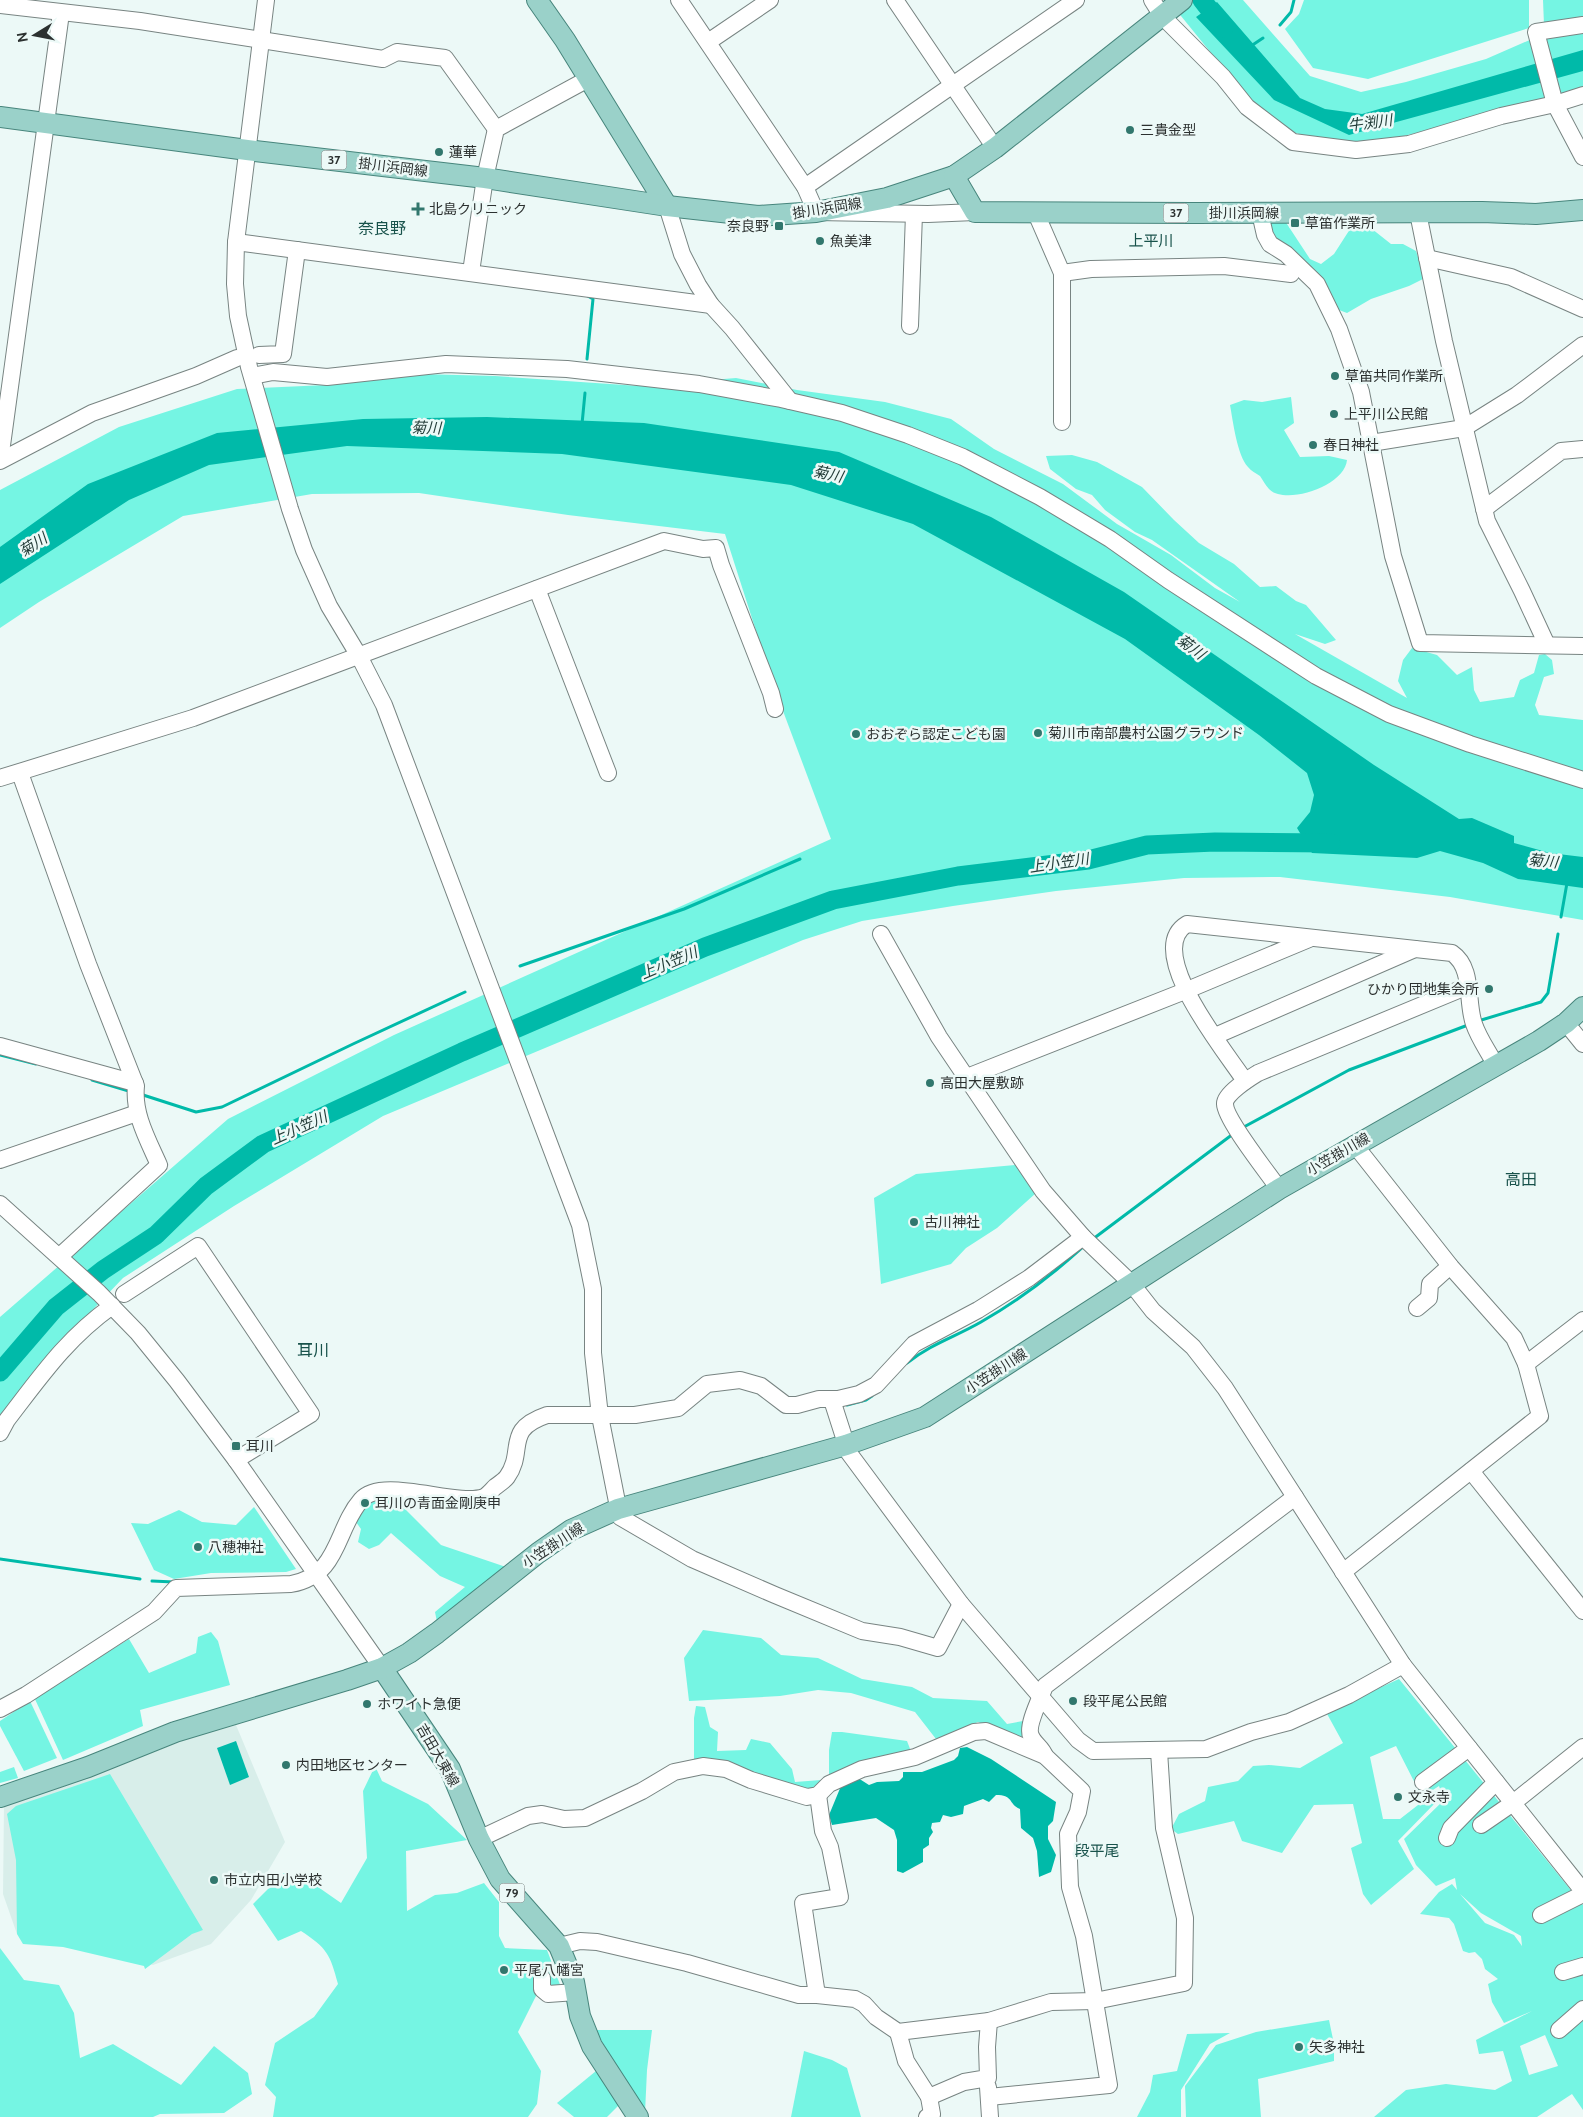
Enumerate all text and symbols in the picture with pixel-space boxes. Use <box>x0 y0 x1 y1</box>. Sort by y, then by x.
north arrow <box>10 10 60 60</box>
text: N <box>12 31 32 44</box>
water label: 牛渕川 <box>1346 111 1396 135</box>
place label: 三貴金型 <box>1140 121 1196 139</box>
marker: 三貴金型 <box>1124 124 1136 136</box>
place label: 蓮華 <box>449 143 477 161</box>
marker: 蓮華 <box>433 146 445 158</box>
road number: 37 <box>322 150 346 170</box>
street label: 掛川浜岡線 <box>357 154 429 180</box>
street label: 掛川浜岡線 <box>791 194 863 222</box>
place label: 北島クリニック <box>429 200 527 218</box>
marker: 北島クリニック <box>411 202 425 216</box>
road number: 37 <box>1164 204 1188 222</box>
street label: 掛川浜岡線 <box>1209 204 1279 222</box>
place label: 草笛作業所 <box>1305 214 1375 232</box>
place label: 奈良野 <box>727 217 769 235</box>
marker: 草笛作業所 <box>1289 217 1301 229</box>
district label: 奈良野 <box>358 219 406 238</box>
marker: 奈良野 <box>773 220 785 232</box>
place label: 魚美津 <box>830 232 872 250</box>
district label: 上平川 <box>1128 232 1174 250</box>
marker: 魚美津 <box>814 235 826 247</box>
place label: 草笛共同作業所 <box>1345 367 1443 385</box>
marker: 草笛共同作業所 <box>1329 370 1341 382</box>
place label: 上平川公民館 <box>1344 405 1428 423</box>
marker: 上平川公民館 <box>1328 408 1340 420</box>
water label: 菊川 <box>411 419 443 437</box>
place label: 春日神社 <box>1323 436 1379 454</box>
marker: 春日神社 <box>1307 439 1319 451</box>
water label: 菊川 <box>811 462 846 486</box>
water label: 菊川 <box>16 528 52 561</box>
water label: 菊川 <box>1174 631 1210 664</box>
place label: 菊川市南部農村公園グラウンド <box>1048 724 1244 742</box>
place label: おおぞら認定こども園 <box>866 725 1006 743</box>
marker: 菊川市南部農村公園グラウンド <box>1032 727 1044 739</box>
marker: おおぞら認定こども園 <box>850 728 862 740</box>
water label: 上小笠川 <box>1028 850 1092 876</box>
water label: 菊川 <box>1527 850 1561 872</box>
water label: 上小笠川 <box>638 942 702 983</box>
place label: ひかり団地集会所 <box>1367 980 1479 998</box>
marker: ひかり団地集会所 <box>1483 983 1495 995</box>
place label: 高田大屋敷跡 <box>940 1074 1024 1092</box>
marker: 高田大屋敷跡 <box>924 1077 936 1089</box>
water label: 上小笠川 <box>268 1107 332 1148</box>
street label: 小笠掛川線 <box>1303 1129 1373 1179</box>
district label: 高田 <box>1505 1170 1537 1189</box>
place label: 古川神社 <box>924 1213 980 1231</box>
marker: 古川神社 <box>908 1216 920 1228</box>
district label: 耳川 <box>297 1341 329 1360</box>
street label: 小笠掛川線 <box>962 1344 1030 1398</box>
place label: 耳川 <box>246 1437 274 1455</box>
marker: 耳川 <box>230 1440 242 1452</box>
place label: 耳川の青面金剛庚申 <box>375 1494 501 1512</box>
marker: 耳川の青面金剛庚申 <box>359 1497 371 1509</box>
street label: 小笠掛川線 <box>519 1518 587 1572</box>
place label: 八穂神社 <box>208 1538 264 1556</box>
marker: 八穂神社 <box>192 1541 204 1553</box>
place label: 段平尾公民館 <box>1083 1692 1167 1710</box>
place label: ホワイト急便 <box>377 1695 461 1713</box>
marker: 段平尾公民館 <box>1067 1695 1079 1707</box>
marker: ホワイト急便 <box>361 1698 373 1710</box>
street label: 吉田大東線 <box>413 1720 463 1790</box>
place label: 内田地区センター <box>296 1756 408 1774</box>
marker: 内田地区センター <box>280 1759 292 1771</box>
place label: 文永寺 <box>1408 1788 1450 1806</box>
marker: 文永寺 <box>1392 1791 1404 1803</box>
district label: 段平尾 <box>1074 1842 1120 1860</box>
place label: 市立内田小学校 <box>224 1871 322 1889</box>
marker: 市立内田小学校 <box>208 1874 220 1886</box>
road number: 79 <box>500 1884 524 1902</box>
place label: 平尾八幡宮 <box>514 1961 584 1979</box>
marker: 平尾八幡宮 <box>498 1964 510 1976</box>
place label: 矢多神社 <box>1309 2038 1365 2056</box>
marker: 矢多神社 <box>1293 2041 1305 2053</box>

